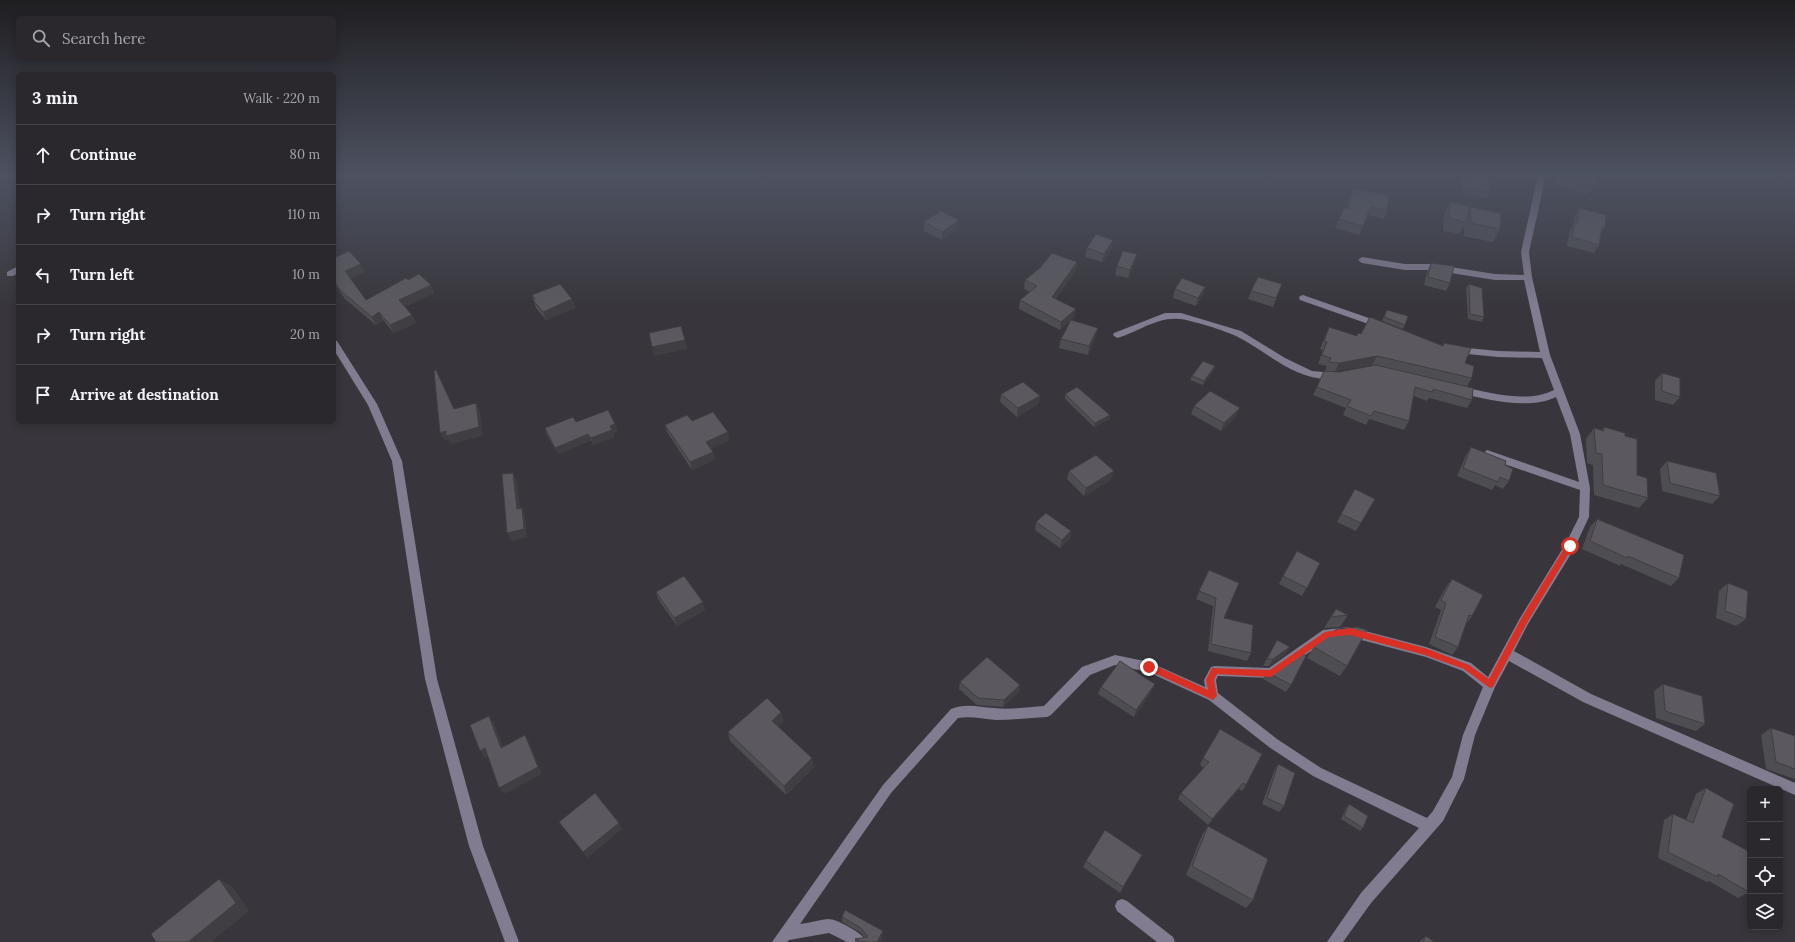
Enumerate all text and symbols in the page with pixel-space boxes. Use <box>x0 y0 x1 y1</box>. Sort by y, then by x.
search box <box>16 16 336 60</box>
icon: search <box>30 27 52 49</box>
text: Search here <box>62 29 145 48</box>
text: 3 min <box>32 87 78 109</box>
text: Walk · 220 m <box>243 90 320 107</box>
icon: ahead <box>32 144 54 166</box>
text: Continue <box>70 145 136 164</box>
text: 80 m <box>290 146 320 163</box>
icon: right <box>32 204 54 226</box>
text: Turn right <box>70 205 146 224</box>
text: 110 m <box>287 206 320 223</box>
icon: left <box>32 264 54 286</box>
text: Turn left <box>70 265 134 284</box>
text: 10 m <box>292 266 320 283</box>
icon: right <box>32 324 54 346</box>
text: Turn right <box>70 325 146 344</box>
text: 20 m <box>290 326 320 343</box>
icon: arrive <box>32 384 54 406</box>
text: Arrive at destination <box>70 385 219 404</box>
route start <box>1561 537 1579 555</box>
route end <box>1140 658 1158 676</box>
map controls <box>1747 786 1783 930</box>
button: + <box>1747 786 1783 822</box>
button: − <box>1747 822 1783 858</box>
button: locate <box>1747 858 1783 894</box>
button: layers <box>1747 894 1783 930</box>

